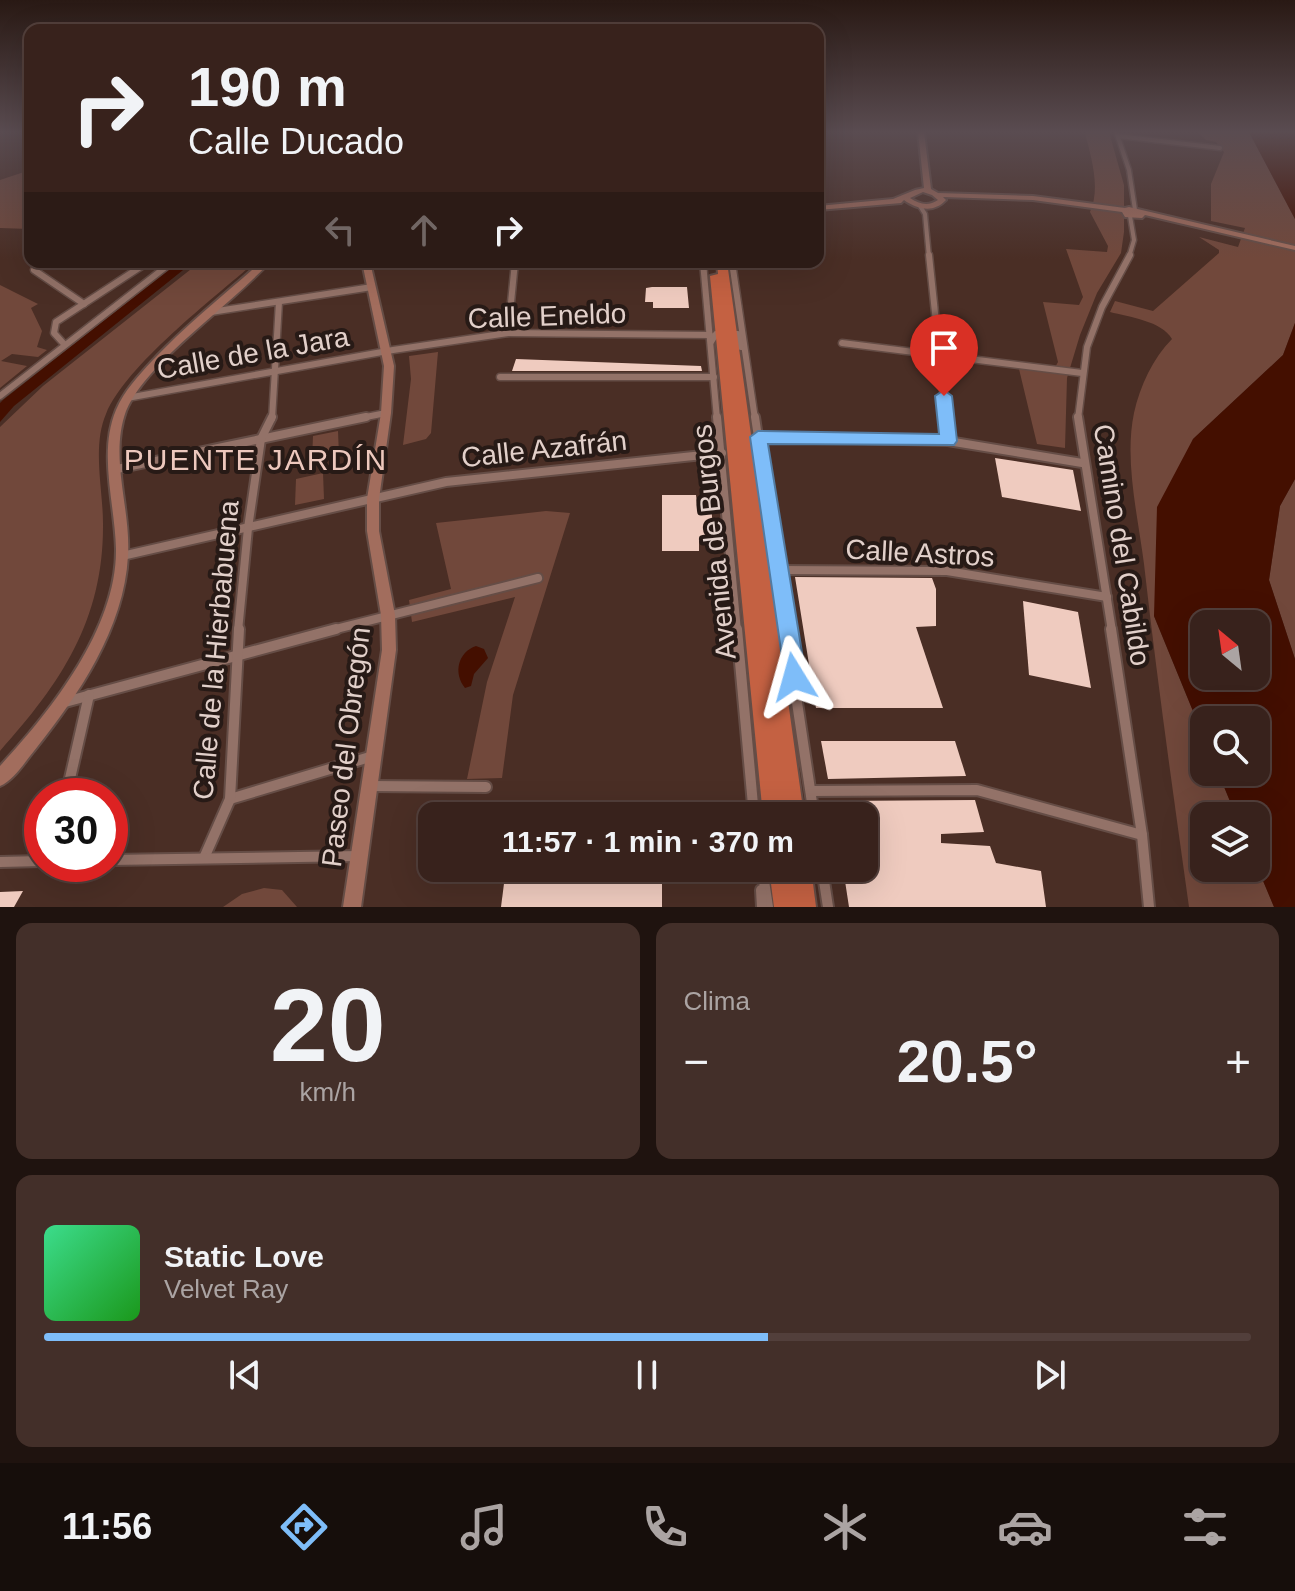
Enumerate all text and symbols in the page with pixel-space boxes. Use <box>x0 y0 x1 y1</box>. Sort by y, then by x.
text: 190 m <box>188 55 347 118</box>
icon: right <box>56 56 160 160</box>
text: Calle Ducado <box>188 121 404 162</box>
icon: left <box>318 208 362 252</box>
icon: ahead <box>402 208 446 252</box>
icon: right <box>486 208 530 252</box>
street label: Calle Eneldo <box>467 298 627 334</box>
pin <box>910 314 978 396</box>
street label: Calle de la Jara <box>155 321 352 385</box>
icon: arrive <box>922 326 966 370</box>
street label: Camino del Cabildo <box>1088 422 1156 668</box>
street label: Avenida de Burgos <box>686 423 742 661</box>
street label: Calle Azafrán <box>460 425 628 473</box>
district label: PUENTE JARDÍN <box>124 443 388 476</box>
street label: Calle de la Hierbabuena <box>187 499 245 801</box>
street label: Calle Astros <box>845 534 995 572</box>
north arrow <box>1190 610 1270 690</box>
map controls <box>1190 610 1270 882</box>
street label: Paseo del Obregón <box>316 625 376 869</box>
position arrow <box>752 635 836 719</box>
button: search <box>1190 706 1270 786</box>
speed limit sign: 30 <box>24 778 128 882</box>
button: layers <box>1190 802 1270 882</box>
text: 11:57 · 1 min · 370 m <box>502 825 794 858</box>
text: 20 <box>270 967 386 1083</box>
text: Clima <box>684 986 750 1016</box>
text: 20.5° <box>897 1028 1038 1095</box>
text: − <box>684 1037 709 1086</box>
text: + <box>1225 1037 1251 1086</box>
text: km/h <box>300 1077 356 1107</box>
text: Static Love <box>164 1240 324 1273</box>
text: Velvet Ray <box>164 1274 288 1304</box>
icon: previous <box>223 1353 267 1397</box>
icon: pause <box>625 1353 669 1397</box>
icon: next <box>1028 1353 1072 1397</box>
icon: directions <box>276 1499 332 1555</box>
icon: music <box>456 1499 512 1555</box>
icon: phone <box>637 1499 693 1555</box>
icon: climate <box>817 1499 873 1555</box>
icon: car <box>997 1499 1053 1555</box>
icon: filters <box>1177 1499 1233 1555</box>
text: 11:56 <box>62 1506 152 1547</box>

